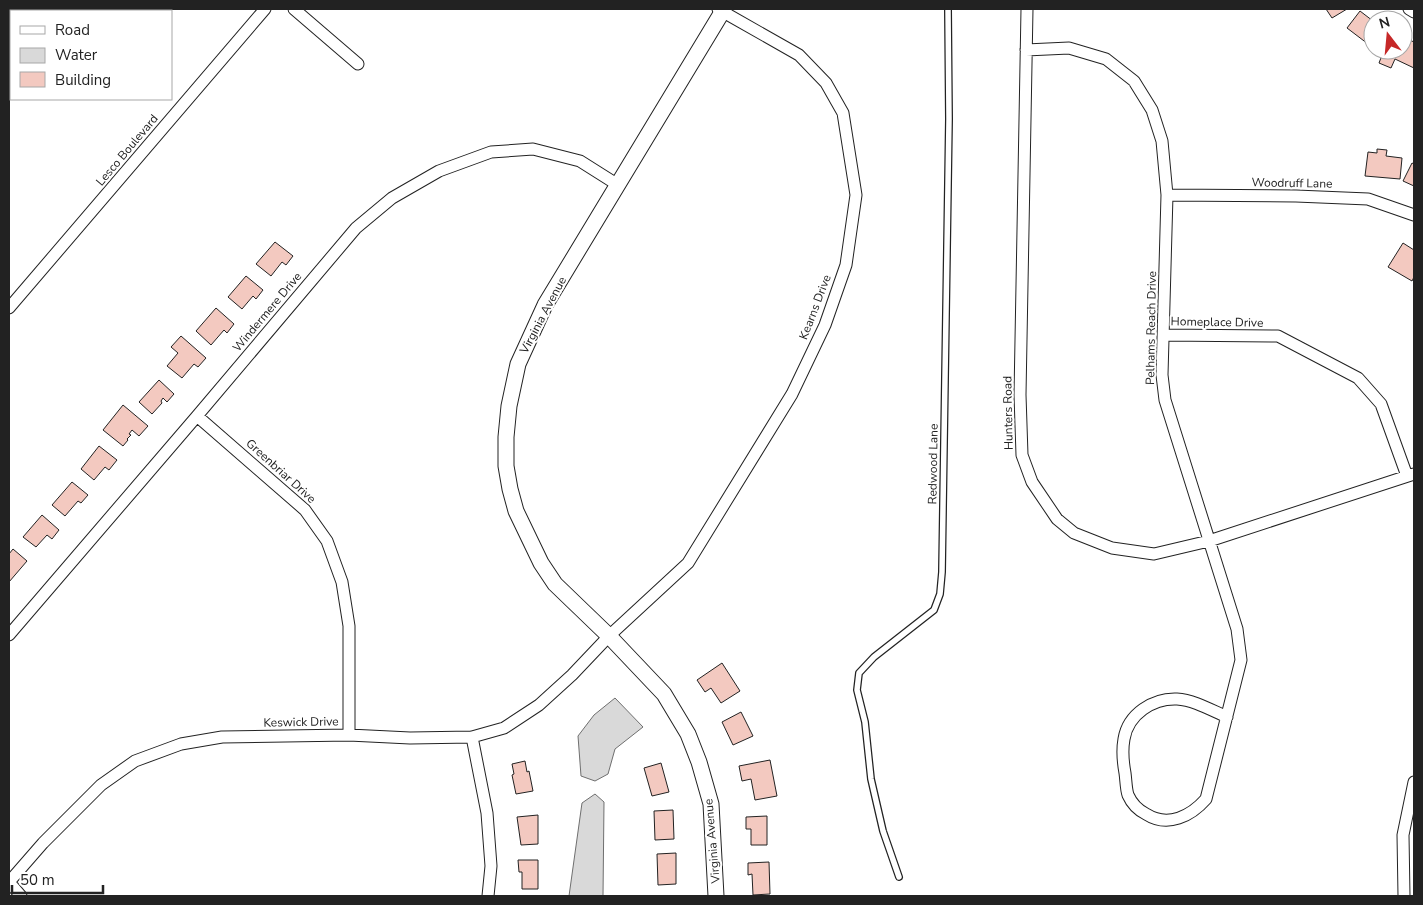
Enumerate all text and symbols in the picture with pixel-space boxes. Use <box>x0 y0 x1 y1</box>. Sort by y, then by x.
legend <box>10 10 172 100</box>
north arrow <box>1363 10 1413 60</box>
text: N <box>1377 12 1392 34</box>
text: Road <box>55 20 90 40</box>
text: Water <box>55 45 98 65</box>
text: Building <box>55 70 111 90</box>
street label: Lesco Boulevard <box>92 111 162 189</box>
street label: Woodruff Lane <box>1251 174 1333 192</box>
street label: Windermere Drive <box>229 269 305 355</box>
street label: Pelhams Reach Drive <box>1142 271 1160 385</box>
street label: Kearns Drive <box>795 272 835 342</box>
street label: Virginia Avenue <box>516 274 570 357</box>
street label: Homeplace Drive <box>1171 313 1263 331</box>
street label: Hunters Road <box>999 376 1017 450</box>
street label: Redwood Lane <box>924 423 942 505</box>
street label: Greenbriar Drive <box>243 435 319 507</box>
street label: Keswick Drive <box>263 713 339 731</box>
street label: Virginia Avenue <box>700 798 724 885</box>
scale bar <box>12 862 104 894</box>
text: 50 m <box>20 870 55 890</box>

